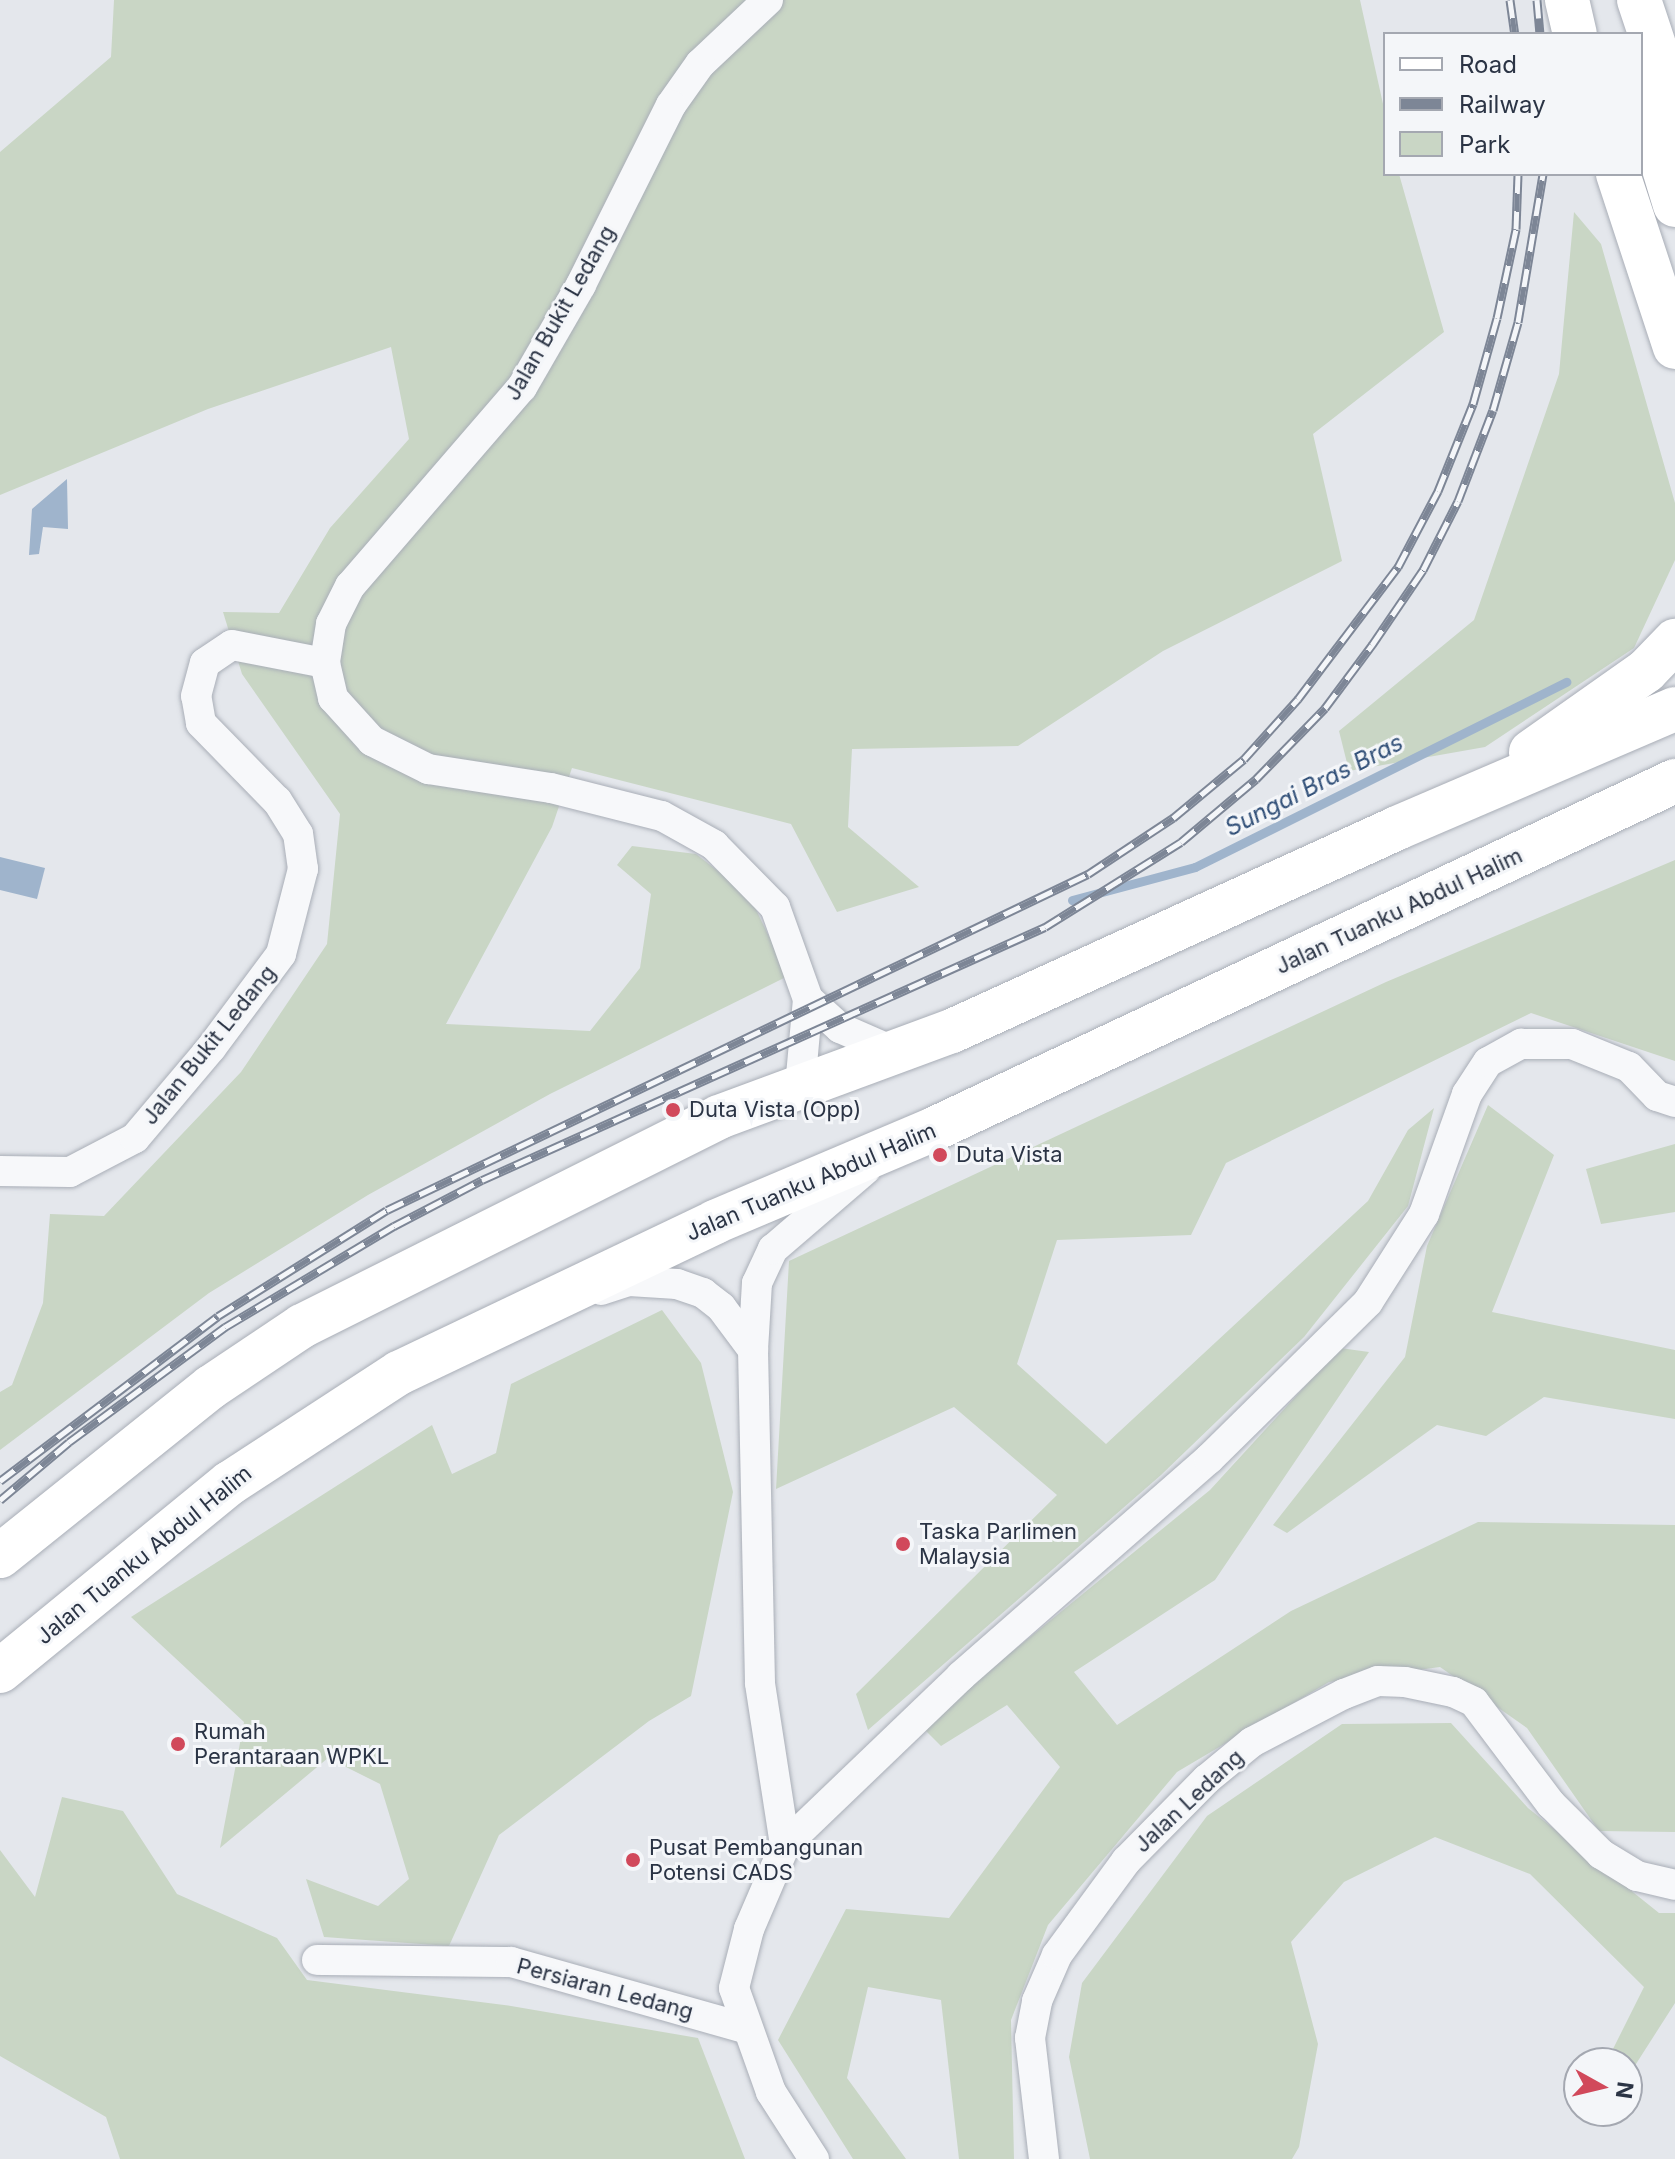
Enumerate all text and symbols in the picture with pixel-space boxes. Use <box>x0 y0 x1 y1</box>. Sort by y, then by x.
legend <box>1383 32 1643 176</box>
text: Road <box>1459 50 1517 79</box>
text: Railway <box>1459 90 1546 119</box>
text: Park <box>1459 130 1510 159</box>
street label: Jalan Bukit Ledang <box>499 221 621 405</box>
water label: Sungai Bras Bras <box>1220 728 1408 842</box>
street label: Jalan Tuanku Abdul Halim <box>1271 842 1527 980</box>
street label: Jalan Bukit Ledang <box>137 960 281 1130</box>
place label: Duta Vista (Opp) <box>689 1097 861 1123</box>
marker: Duta Vista (Opp) <box>664 1101 682 1119</box>
street label: Jalan Tuanku Abdul Halim <box>682 1117 940 1247</box>
place label: Duta Vista <box>956 1142 1063 1168</box>
marker: Duta Vista <box>931 1146 949 1164</box>
street label: Jalan Tuanku Abdul Halim <box>31 1460 257 1650</box>
place label: Taska Parlimen Malaysia <box>919 1518 1077 1570</box>
marker: Taska Parlimen Malaysia <box>894 1535 912 1553</box>
place label: Rumah Perantaraan WPKL <box>194 1718 389 1770</box>
marker: Rumah Perantaraan WPKL <box>169 1735 187 1753</box>
street label: Jalan Ledang <box>1129 1744 1249 1858</box>
place label: Pusat Pembangunan Potensi CADS <box>649 1834 863 1886</box>
marker: Pusat Pembangunan Potensi CADS <box>624 1851 642 1869</box>
street label: Persiaran Ledang <box>514 1953 696 2025</box>
north arrow <box>1563 2047 1643 2127</box>
text: N <box>1611 2080 1639 2100</box>

